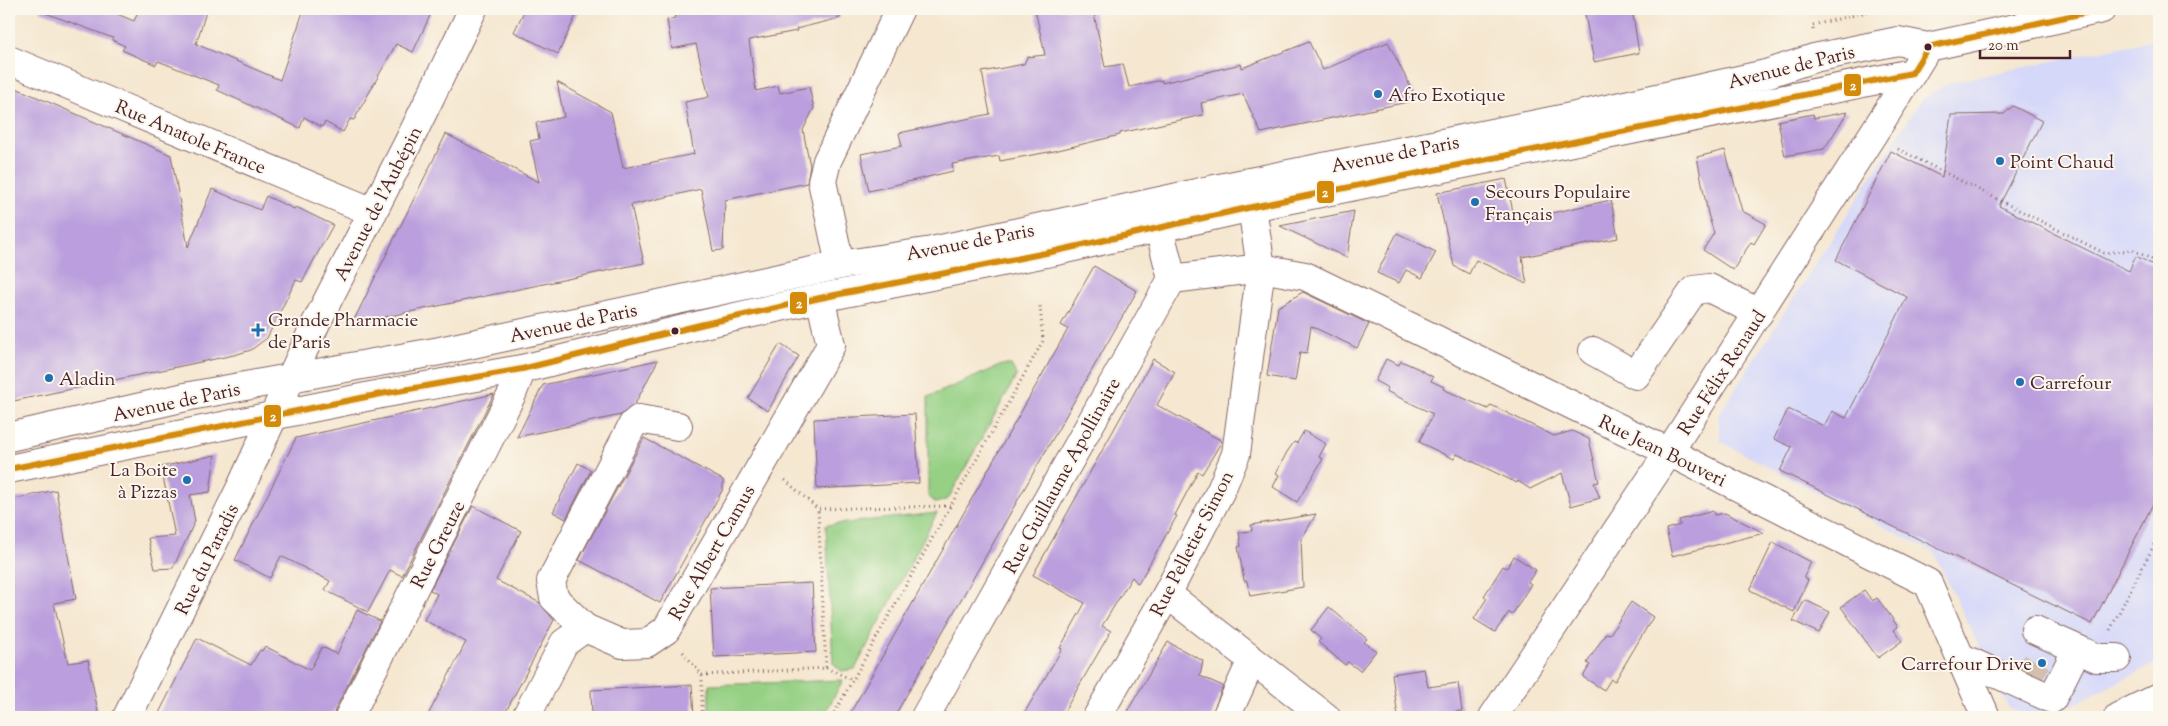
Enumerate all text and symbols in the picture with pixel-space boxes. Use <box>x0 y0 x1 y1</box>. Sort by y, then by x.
scale bar <box>1980 28 2070 60</box>
text: 20 m <box>1988 36 2019 57</box>
street label: Avenue de Paris <box>1725 40 1858 97</box>
unlabelled marker <box>1923 42 1933 52</box>
line badge: 2 <box>1843 73 1862 97</box>
text: 2 <box>1850 77 1857 97</box>
place label: Afro Exotique <box>1388 83 1506 110</box>
marker: Afro Exotique <box>1372 88 1384 100</box>
street label: Rue Anatole France <box>110 94 270 182</box>
street label: Avenue de l'Aubépin <box>328 122 430 286</box>
street label: Avenue de Paris <box>1329 130 1462 181</box>
place label: Point Chaud <box>2010 150 2114 177</box>
marker: Point Chaud <box>1994 155 2006 167</box>
line badge: 2 <box>1316 180 1335 204</box>
place label: Secours Populaire Français <box>1485 180 1631 229</box>
text: 2 <box>1322 184 1329 204</box>
marker: Secours Populaire Français <box>1469 196 1481 208</box>
street label: Avenue de Paris <box>904 218 1037 269</box>
line badge: 2 <box>789 291 808 315</box>
text: 2 <box>796 295 803 315</box>
street label: Avenue de Paris <box>507 298 640 351</box>
street label: Rue Félix Renaud <box>1672 305 1774 441</box>
place label: Grande Pharmacie de Paris <box>268 308 418 357</box>
marker: Grande Pharmacie de Paris <box>252 324 264 336</box>
unlabelled marker <box>670 326 680 336</box>
place label: Aladin <box>59 367 116 394</box>
place label: Carrefour <box>2030 371 2111 398</box>
marker: Aladin <box>43 372 55 384</box>
street label: Rue Guillaume Apollinaire <box>998 373 1129 579</box>
marker: Carrefour <box>2014 376 2026 388</box>
street label: Avenue de Paris <box>110 377 243 430</box>
line badge: 2 <box>263 404 282 428</box>
text: 2 <box>270 408 277 428</box>
street label: Rue Jean Bouveri <box>1593 410 1730 495</box>
place label: La Boite à Pizzas <box>110 458 177 507</box>
street label: Rue Pelletier Simon <box>1145 467 1242 622</box>
marker: La Boite à Pizzas <box>181 474 193 486</box>
street label: Rue Albert Camus <box>663 480 763 626</box>
street label: Rue Greuze <box>406 496 473 594</box>
street label: Rue du Paradis <box>170 500 247 620</box>
place label: Carrefour Drive <box>1901 652 2032 679</box>
marker: Carrefour Drive <box>2036 657 2048 669</box>

